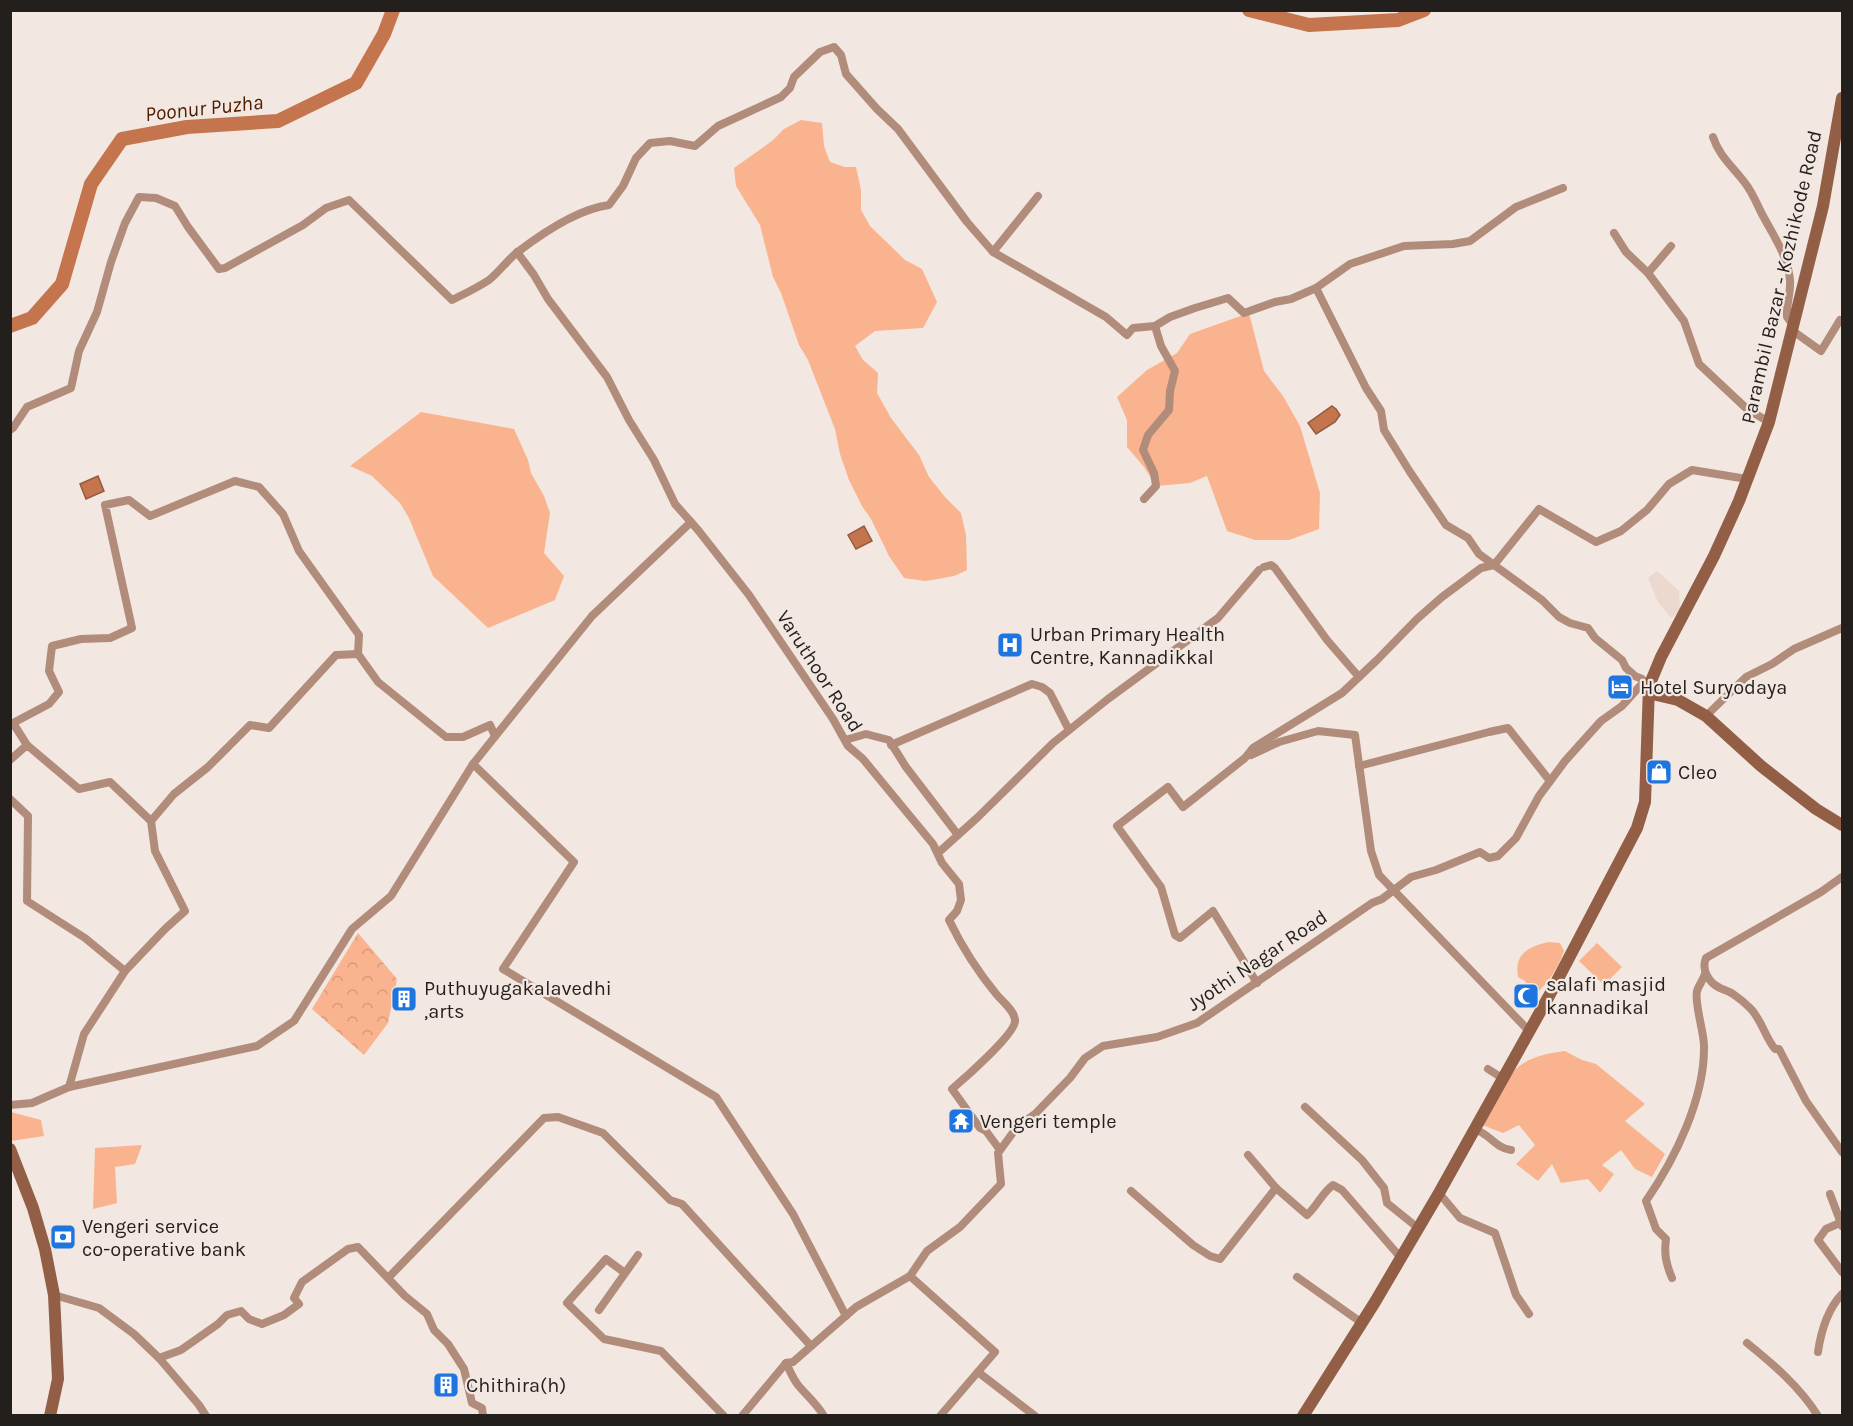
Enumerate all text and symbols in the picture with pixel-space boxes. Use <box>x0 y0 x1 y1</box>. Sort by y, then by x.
water label: Poonur Puzha <box>144 90 264 126</box>
street label: Parambil Bazar - Kozhikode Road <box>1736 128 1826 426</box>
street label: Varuthoor Road <box>772 606 867 736</box>
place label: Urban Primary Health Centre, Kannadikkal <box>1030 623 1225 669</box>
hospital icon: Urban Primary Health Centre, Kannadikkal <box>995 630 1025 660</box>
hotel icon: Hotel Suryodaya <box>1605 672 1635 702</box>
place label: Hotel Suryodaya <box>1640 676 1787 699</box>
shop icon: Cleo <box>1644 757 1674 787</box>
place label: Cleo <box>1678 761 1717 784</box>
street label: Jyothi Nagar Road <box>1183 905 1332 1016</box>
place label: salafi masjid kannadikal <box>1546 973 1666 1019</box>
place label: Puthuyugakalavedhi ,arts <box>424 977 612 1023</box>
mosque icon: salafi masjid kannadikal <box>1511 981 1541 1011</box>
building icon: Puthuyugakalavedhi ,arts <box>389 984 419 1014</box>
temple icon: Vengeri temple <box>946 1106 976 1136</box>
place label: Vengeri temple <box>980 1110 1117 1133</box>
place label: Vengeri service co-operative bank <box>82 1215 246 1261</box>
bank icon: Vengeri service co-operative bank <box>48 1222 78 1252</box>
building icon: Chithira(h) <box>431 1370 461 1400</box>
place label: Chithira(h) <box>466 1374 566 1397</box>

